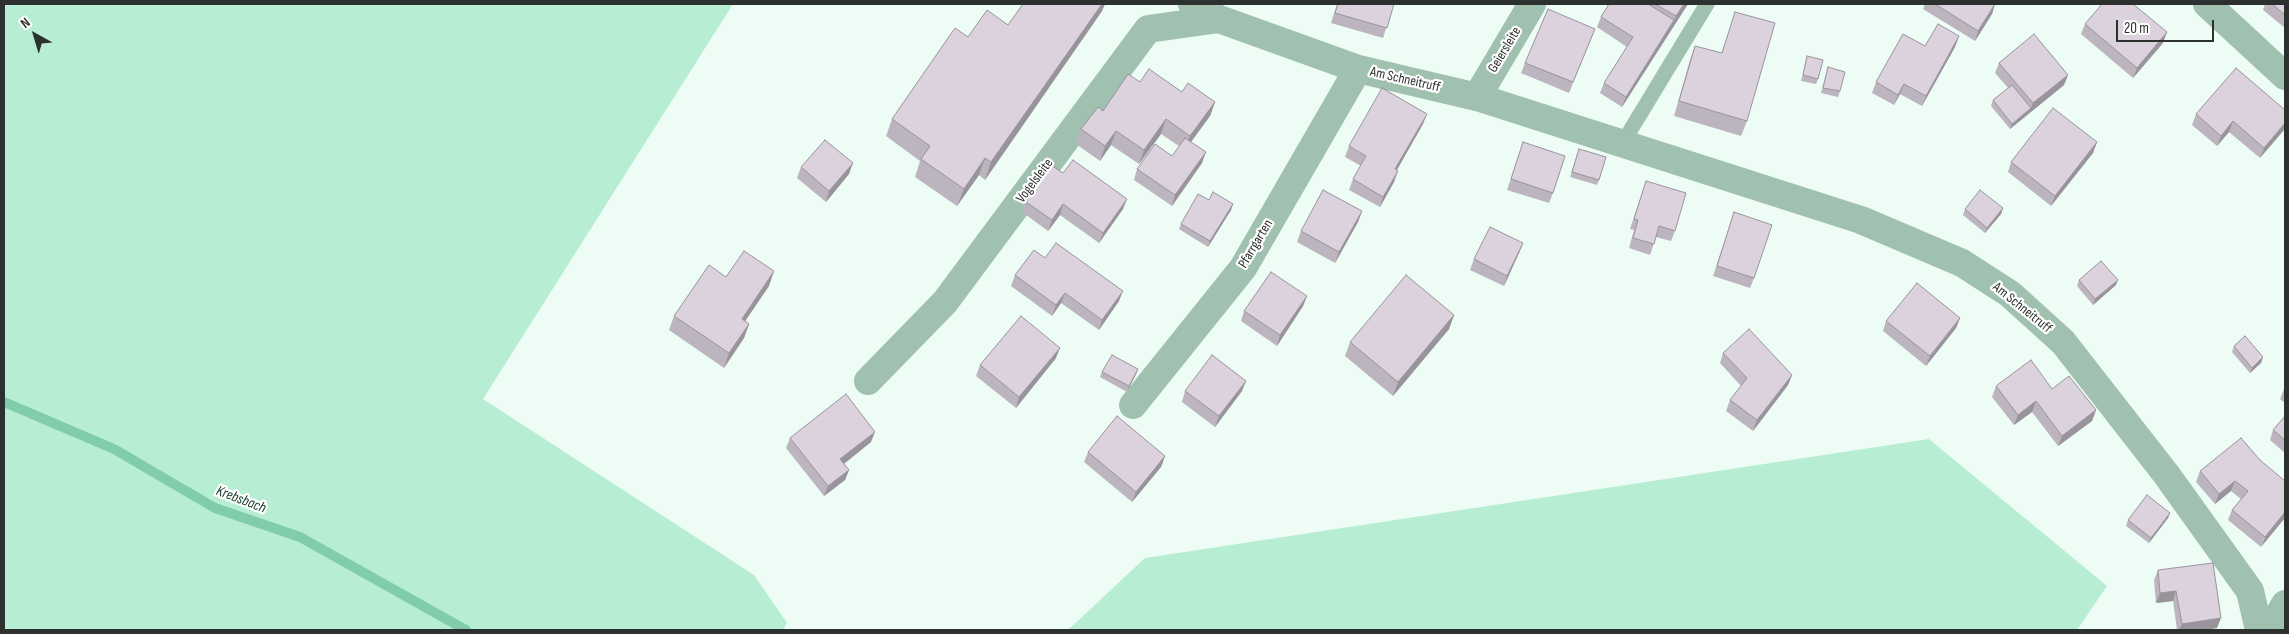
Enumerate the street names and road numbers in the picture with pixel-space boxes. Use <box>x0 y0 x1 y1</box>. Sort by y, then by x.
street label: Geiersleite <box>1485 24 1525 76</box>
street label: Am Schneitruff <box>1368 64 1442 96</box>
street label: Vogelsleite <box>1013 156 1057 206</box>
street label: Pfarrgarten <box>1235 217 1277 271</box>
street label: Am Schneitruff <box>1989 279 2055 337</box>

